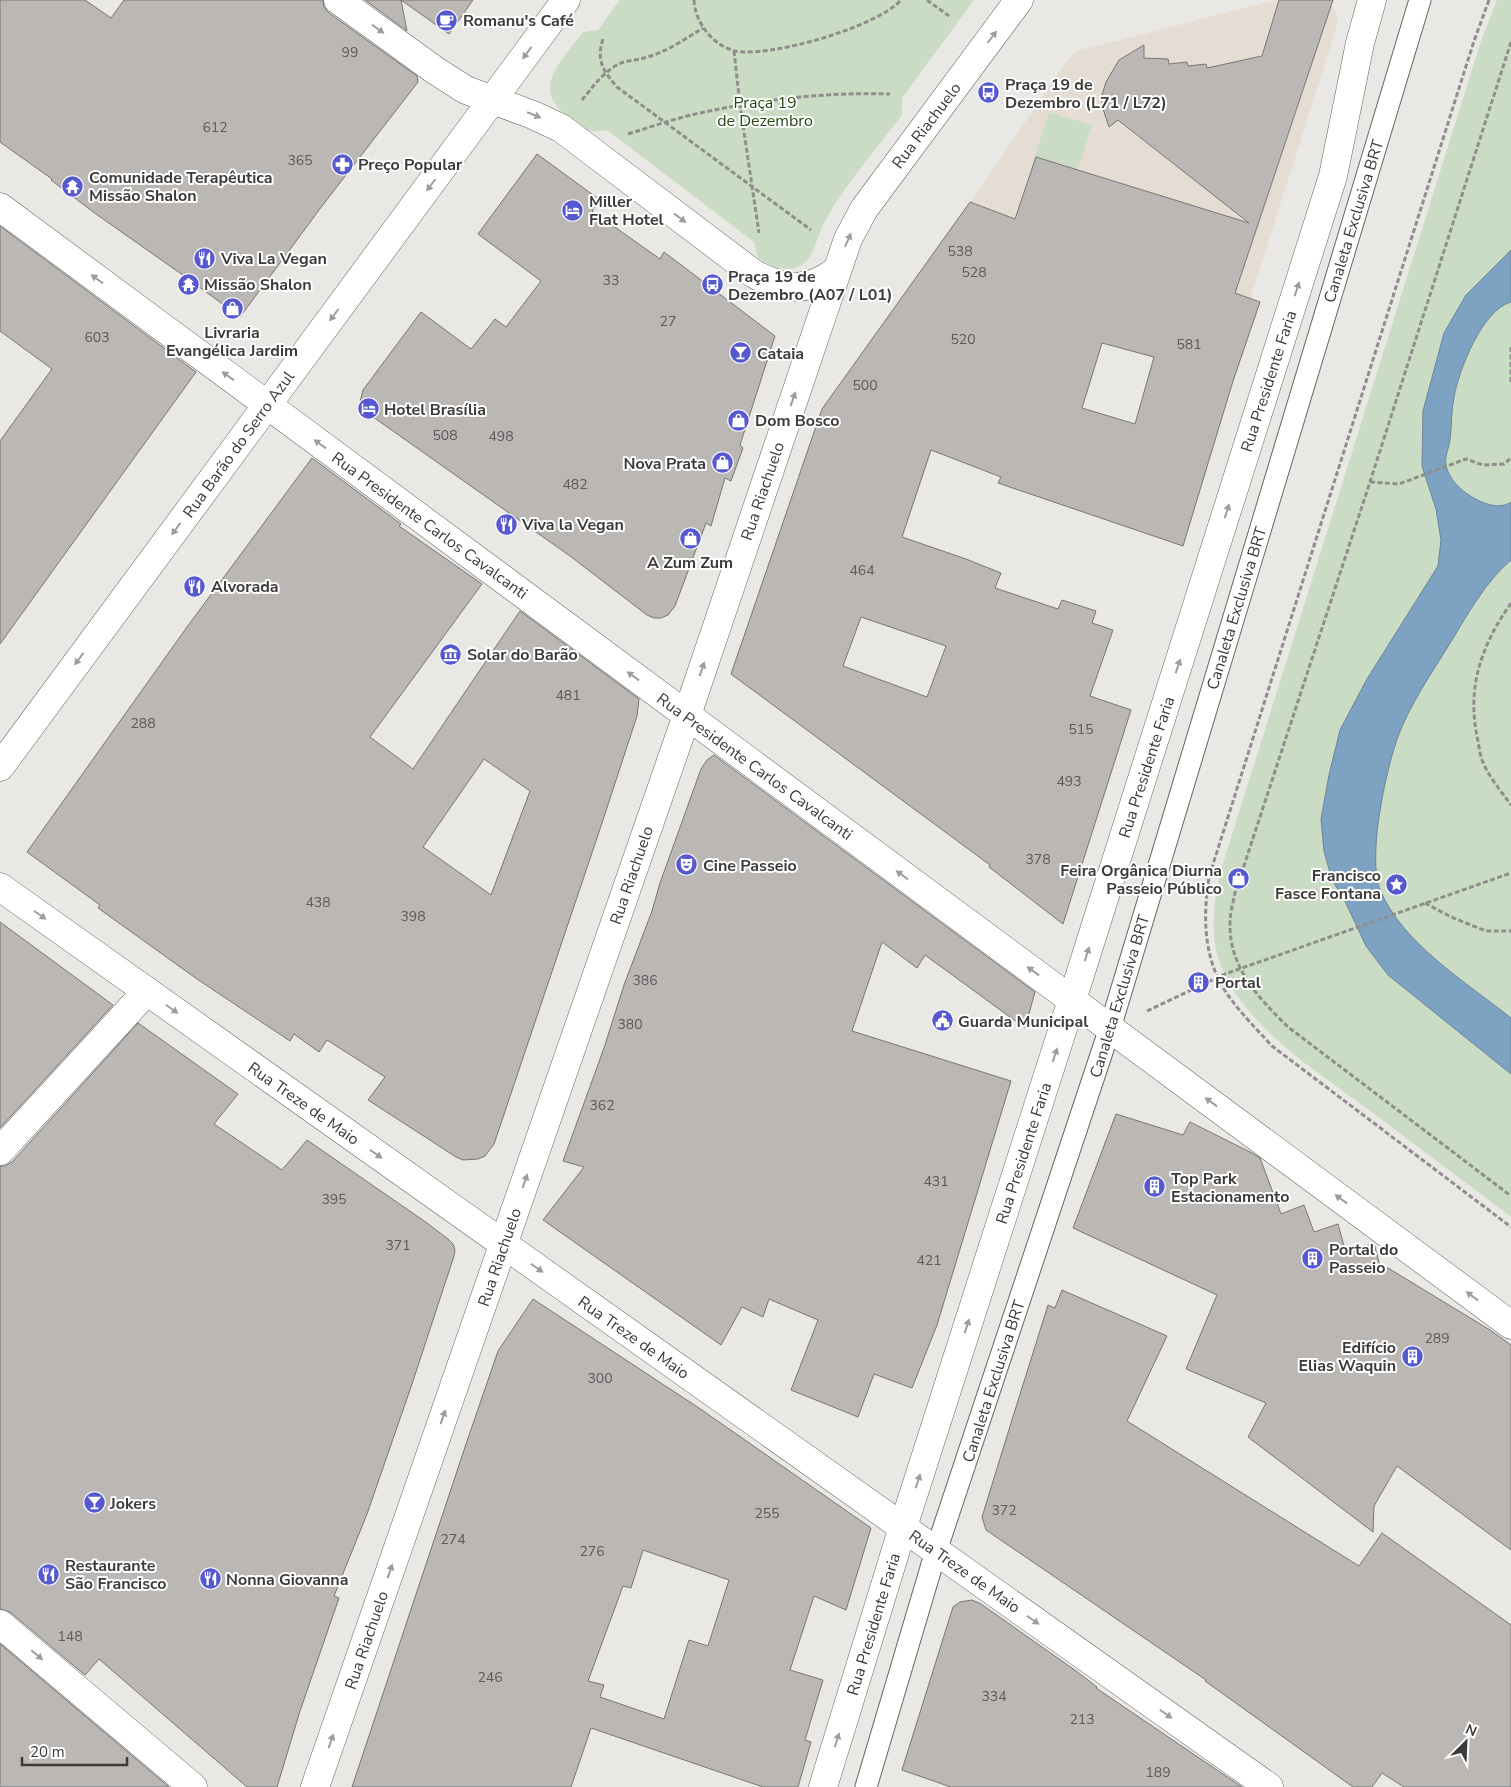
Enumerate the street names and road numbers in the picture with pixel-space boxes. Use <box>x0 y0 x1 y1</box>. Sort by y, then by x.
street label: Rua Riachuelo <box>887 78 967 173</box>
street label: Canaleta Exclusiva BRT <box>1319 137 1389 306</box>
street label: Rua Presidente Faria <box>1236 308 1302 455</box>
street label: Rua Barão do Serro Azul <box>178 367 300 522</box>
street label: Rua Riachuelo <box>736 439 790 543</box>
street label: Rua Presidente Carlos Cavalcanti <box>327 447 532 604</box>
street label: Canaleta Exclusiva BRT <box>1202 524 1272 693</box>
street label: Rua Presidente Carlos Cavalcanti <box>652 688 857 845</box>
street label: Rua Presidente Faria <box>1114 694 1180 841</box>
street label: Rua Riachuelo <box>605 823 659 927</box>
street label: Canaleta Exclusiva BRT <box>1085 912 1155 1081</box>
street label: Rua Treze de Maio <box>243 1057 364 1151</box>
street label: Rua Presidente Faria <box>991 1080 1057 1227</box>
street label: Rua Riachuelo <box>473 1205 527 1309</box>
street label: Rua Treze de Maio <box>573 1291 694 1385</box>
street label: Canaleta Exclusiva BRT <box>957 1297 1031 1465</box>
street label: Rua Treze de Maio <box>904 1525 1025 1619</box>
street label: Rua Presidente Faria <box>842 1550 906 1698</box>
street label: Rua Riachuelo <box>340 1588 394 1692</box>

